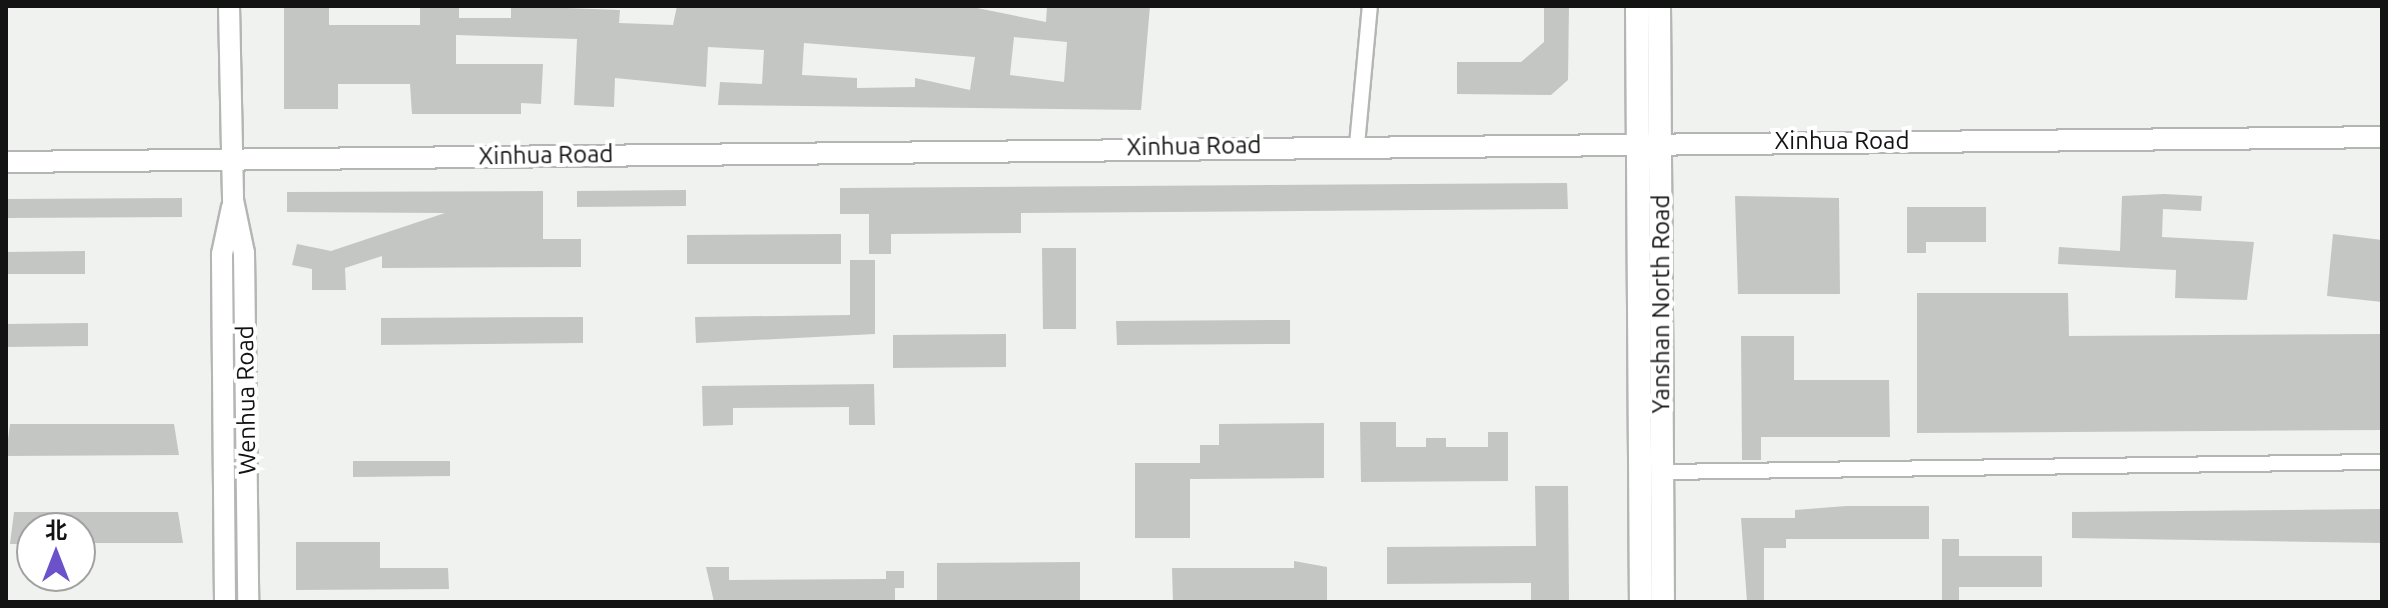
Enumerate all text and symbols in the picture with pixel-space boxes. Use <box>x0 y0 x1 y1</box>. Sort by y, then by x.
street label: Xinhua Road <box>1775 127 1909 155</box>
street label: Xinhua Road <box>1126 130 1262 162</box>
street label: Xinhua Road <box>478 139 614 171</box>
street label: Yanshan North Road <box>1647 195 1675 413</box>
street label: Wenhua Road <box>230 325 262 475</box>
north arrow <box>16 512 96 592</box>
text: 北 <box>45 517 67 542</box>

